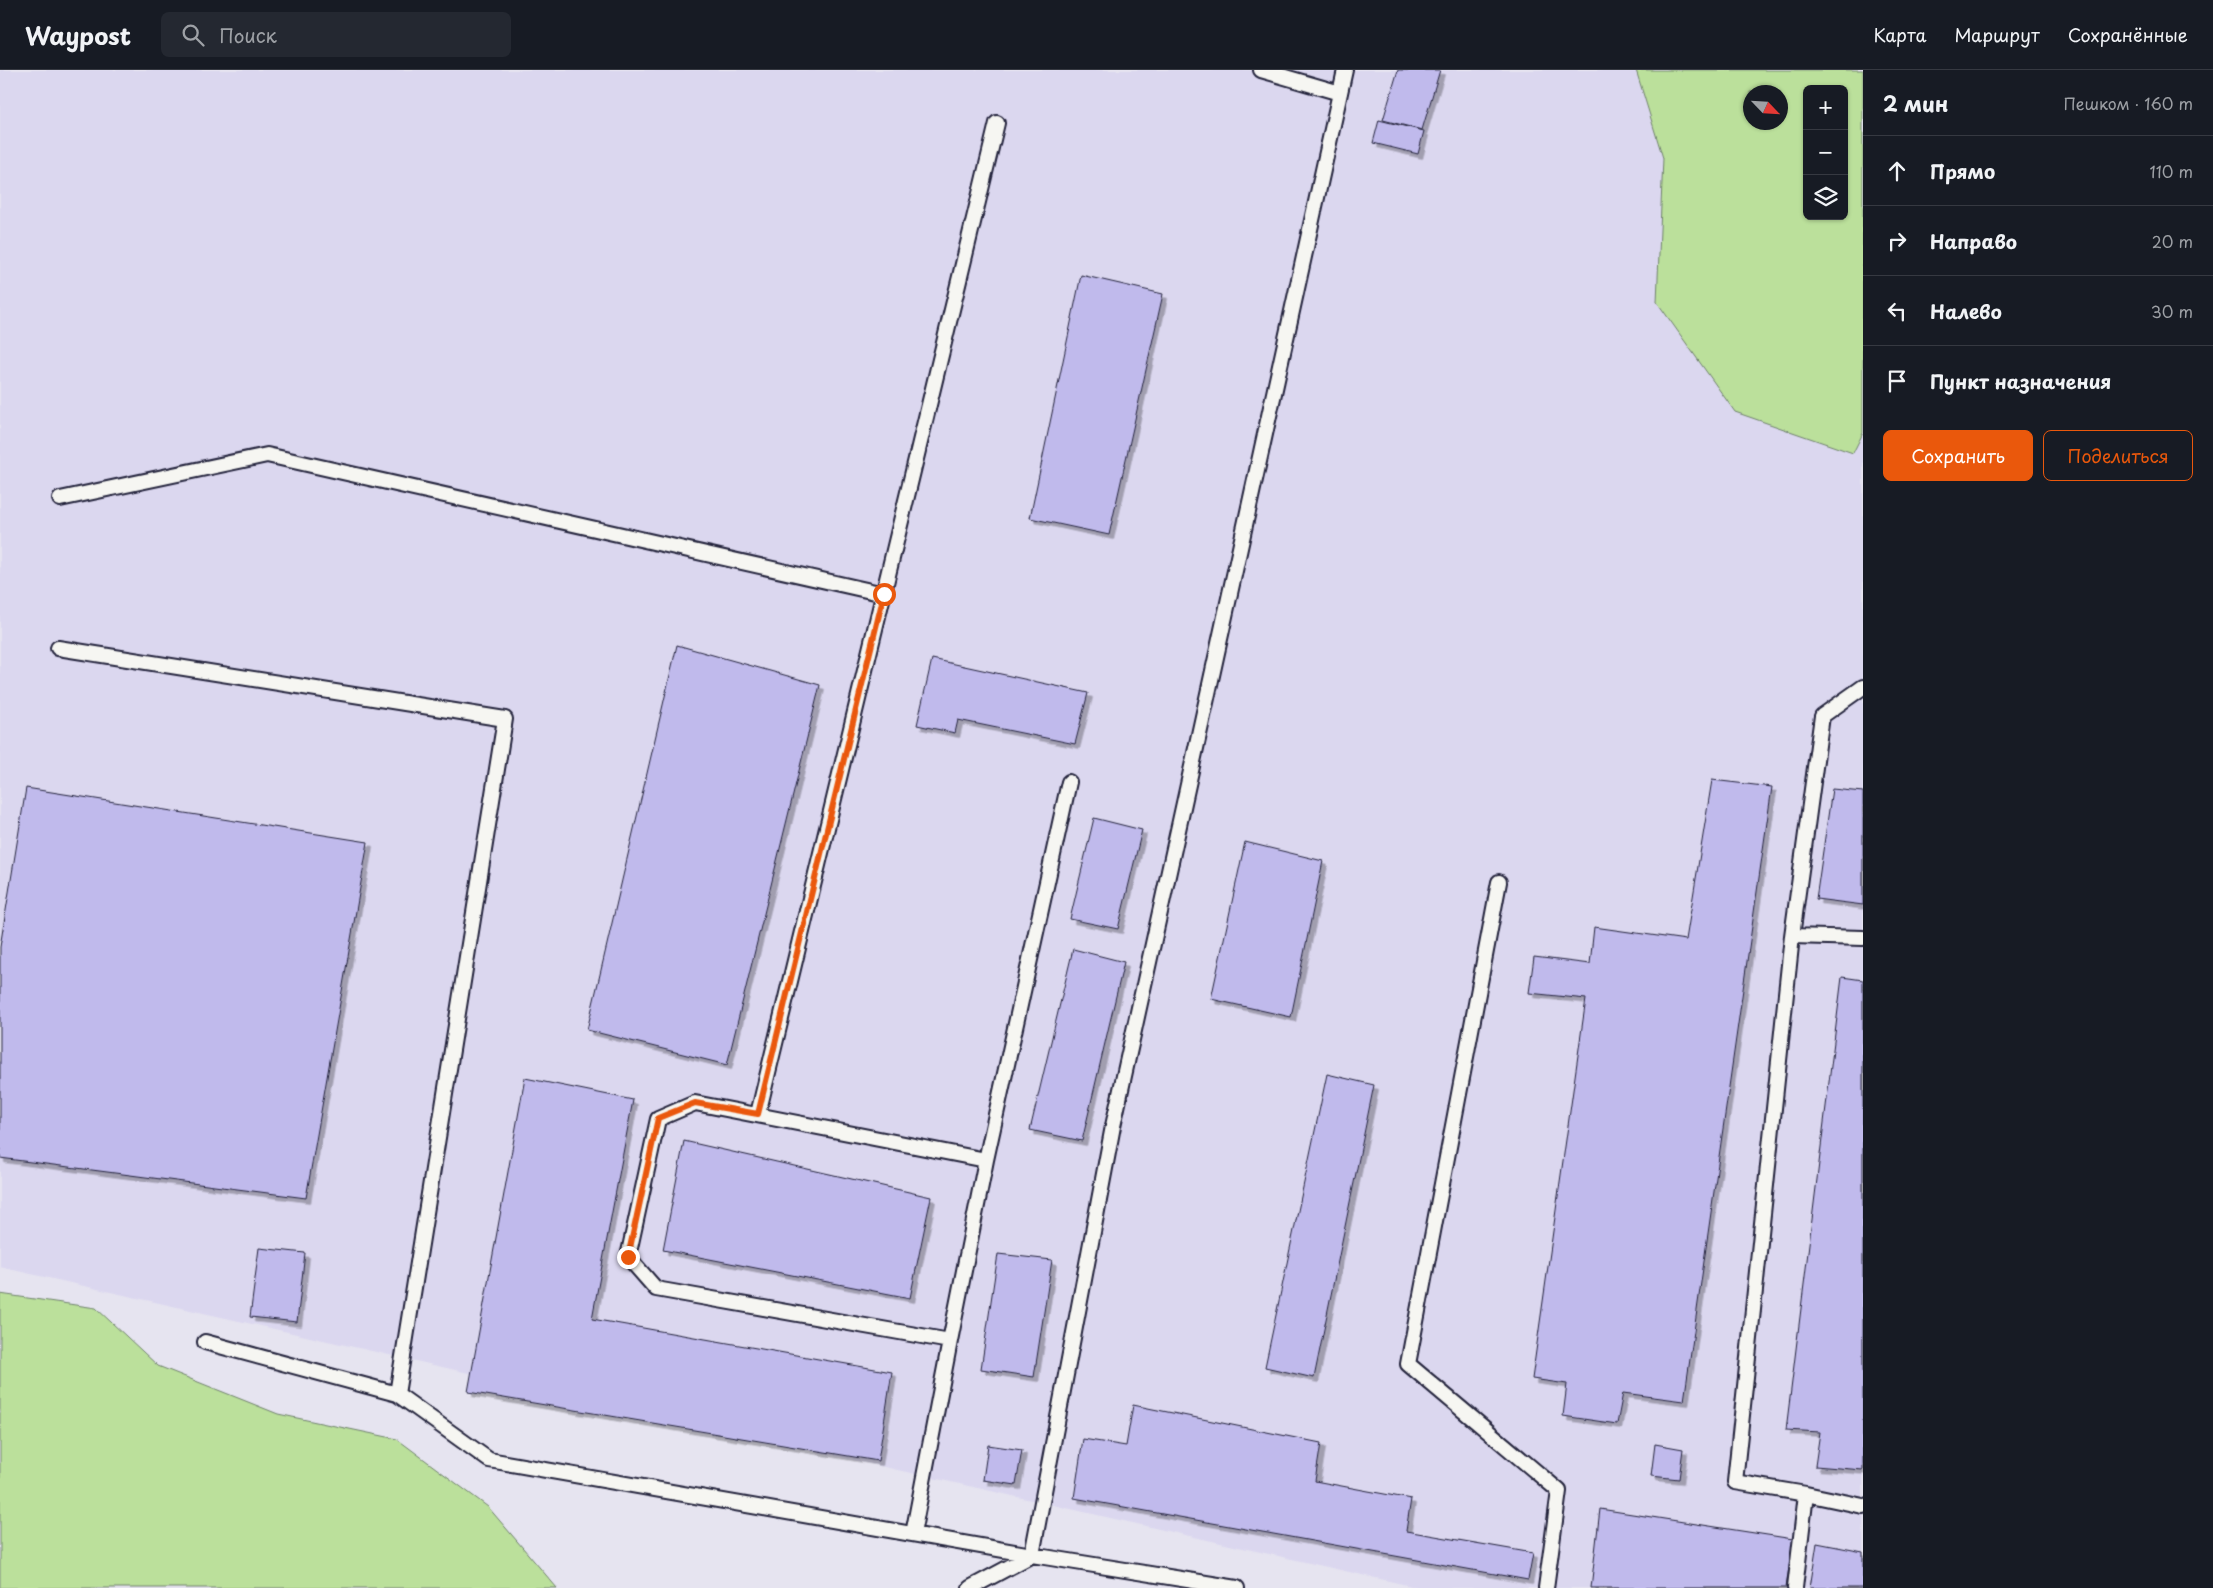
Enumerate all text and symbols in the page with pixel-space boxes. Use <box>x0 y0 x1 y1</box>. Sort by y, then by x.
search box <box>161 12 511 57</box>
text: Waypost <box>25 17 131 53</box>
icon: search <box>179 21 207 49</box>
text: Поиск <box>219 21 277 49</box>
text: Карта <box>1874 21 1926 48</box>
text: Маршрут <box>1954 21 2040 48</box>
text: Сохранённые <box>2068 21 2188 48</box>
north arrow <box>1743 85 1788 130</box>
map controls <box>1803 85 1848 220</box>
button: + <box>1803 85 1848 130</box>
text: 2 мин <box>1883 87 1948 119</box>
text: Пешком · 160 m <box>2064 91 2193 115</box>
button: − <box>1803 130 1848 175</box>
icon: ahead <box>1883 157 1911 185</box>
text: Прямо <box>1930 157 1995 185</box>
text: 110 m <box>2150 159 2193 183</box>
button: layers <box>1803 175 1848 220</box>
icon: right <box>1883 227 1911 255</box>
text: Направо <box>1930 227 2017 255</box>
text: 20 m <box>2152 229 2193 253</box>
icon: left <box>1883 297 1911 325</box>
text: Налево <box>1930 297 2002 325</box>
text: 30 m <box>2151 299 2193 323</box>
icon: arrive <box>1883 367 1911 395</box>
text: Пункт назначения <box>1930 367 2111 395</box>
button: Сохранить <box>1883 430 2033 481</box>
button: Поделиться <box>2043 430 2193 481</box>
route start <box>873 583 896 606</box>
route end <box>617 1246 640 1269</box>

